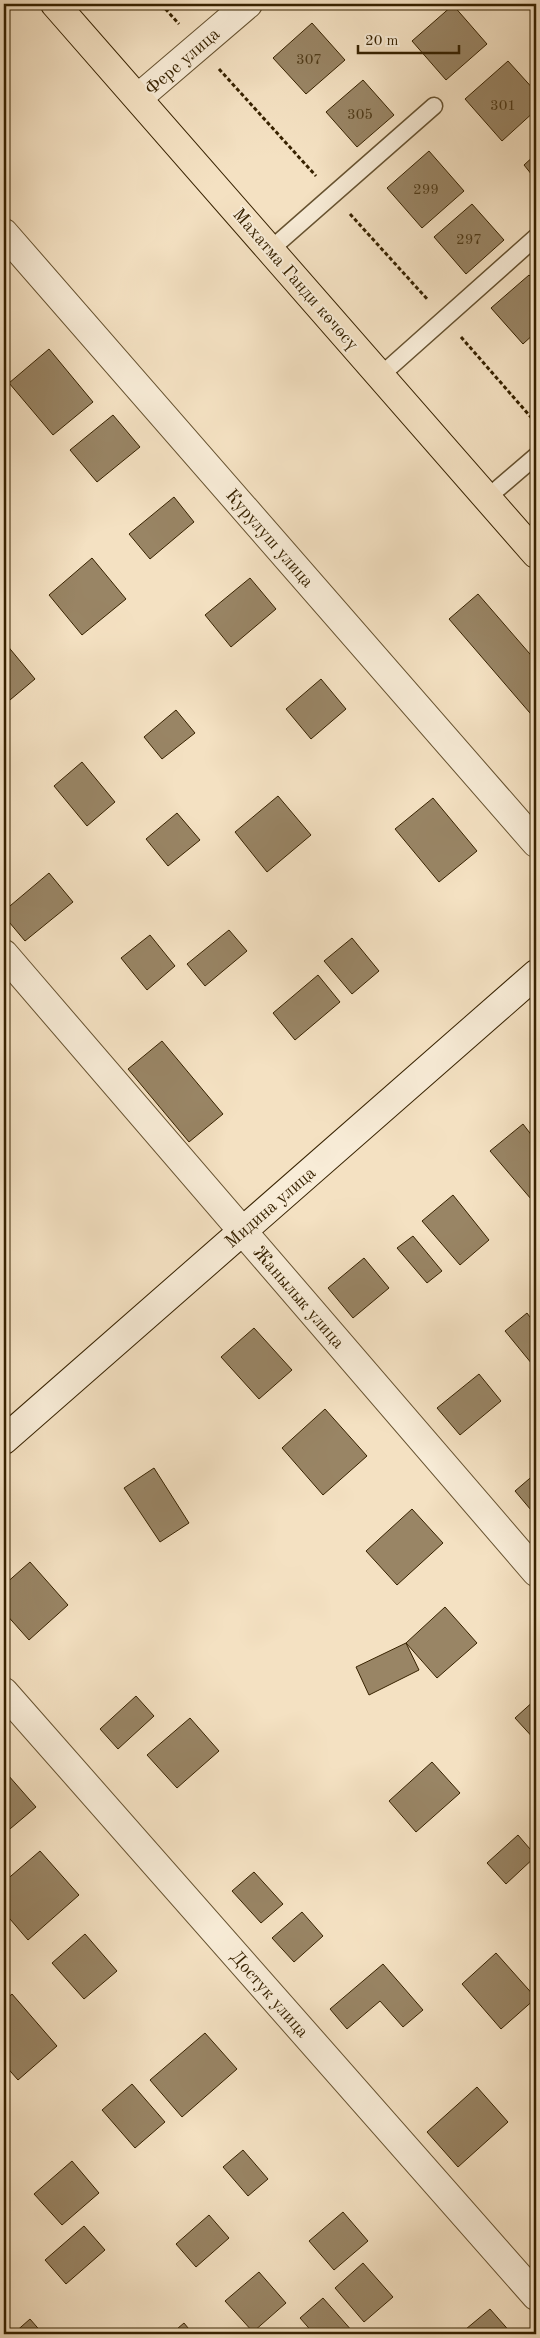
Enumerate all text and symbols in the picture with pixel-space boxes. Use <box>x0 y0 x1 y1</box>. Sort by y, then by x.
scale bar <box>358 22 459 54</box>
street label: Фере улица <box>142 25 223 99</box>
text: 20 m <box>365 34 399 49</box>
house number: 307 <box>296 53 322 68</box>
house number: 301 <box>490 99 516 114</box>
house number: 305 <box>347 108 373 123</box>
house number: 299 <box>413 183 439 198</box>
street label: Махатма Ганди көчөсү <box>229 205 362 354</box>
house number: 297 <box>456 233 482 248</box>
street label: Курулуш улица <box>222 486 317 591</box>
street label: Мидина улица <box>222 1164 319 1252</box>
street label: Жанылык улица <box>249 1243 347 1352</box>
street label: Достук улица <box>227 1948 312 2041</box>

